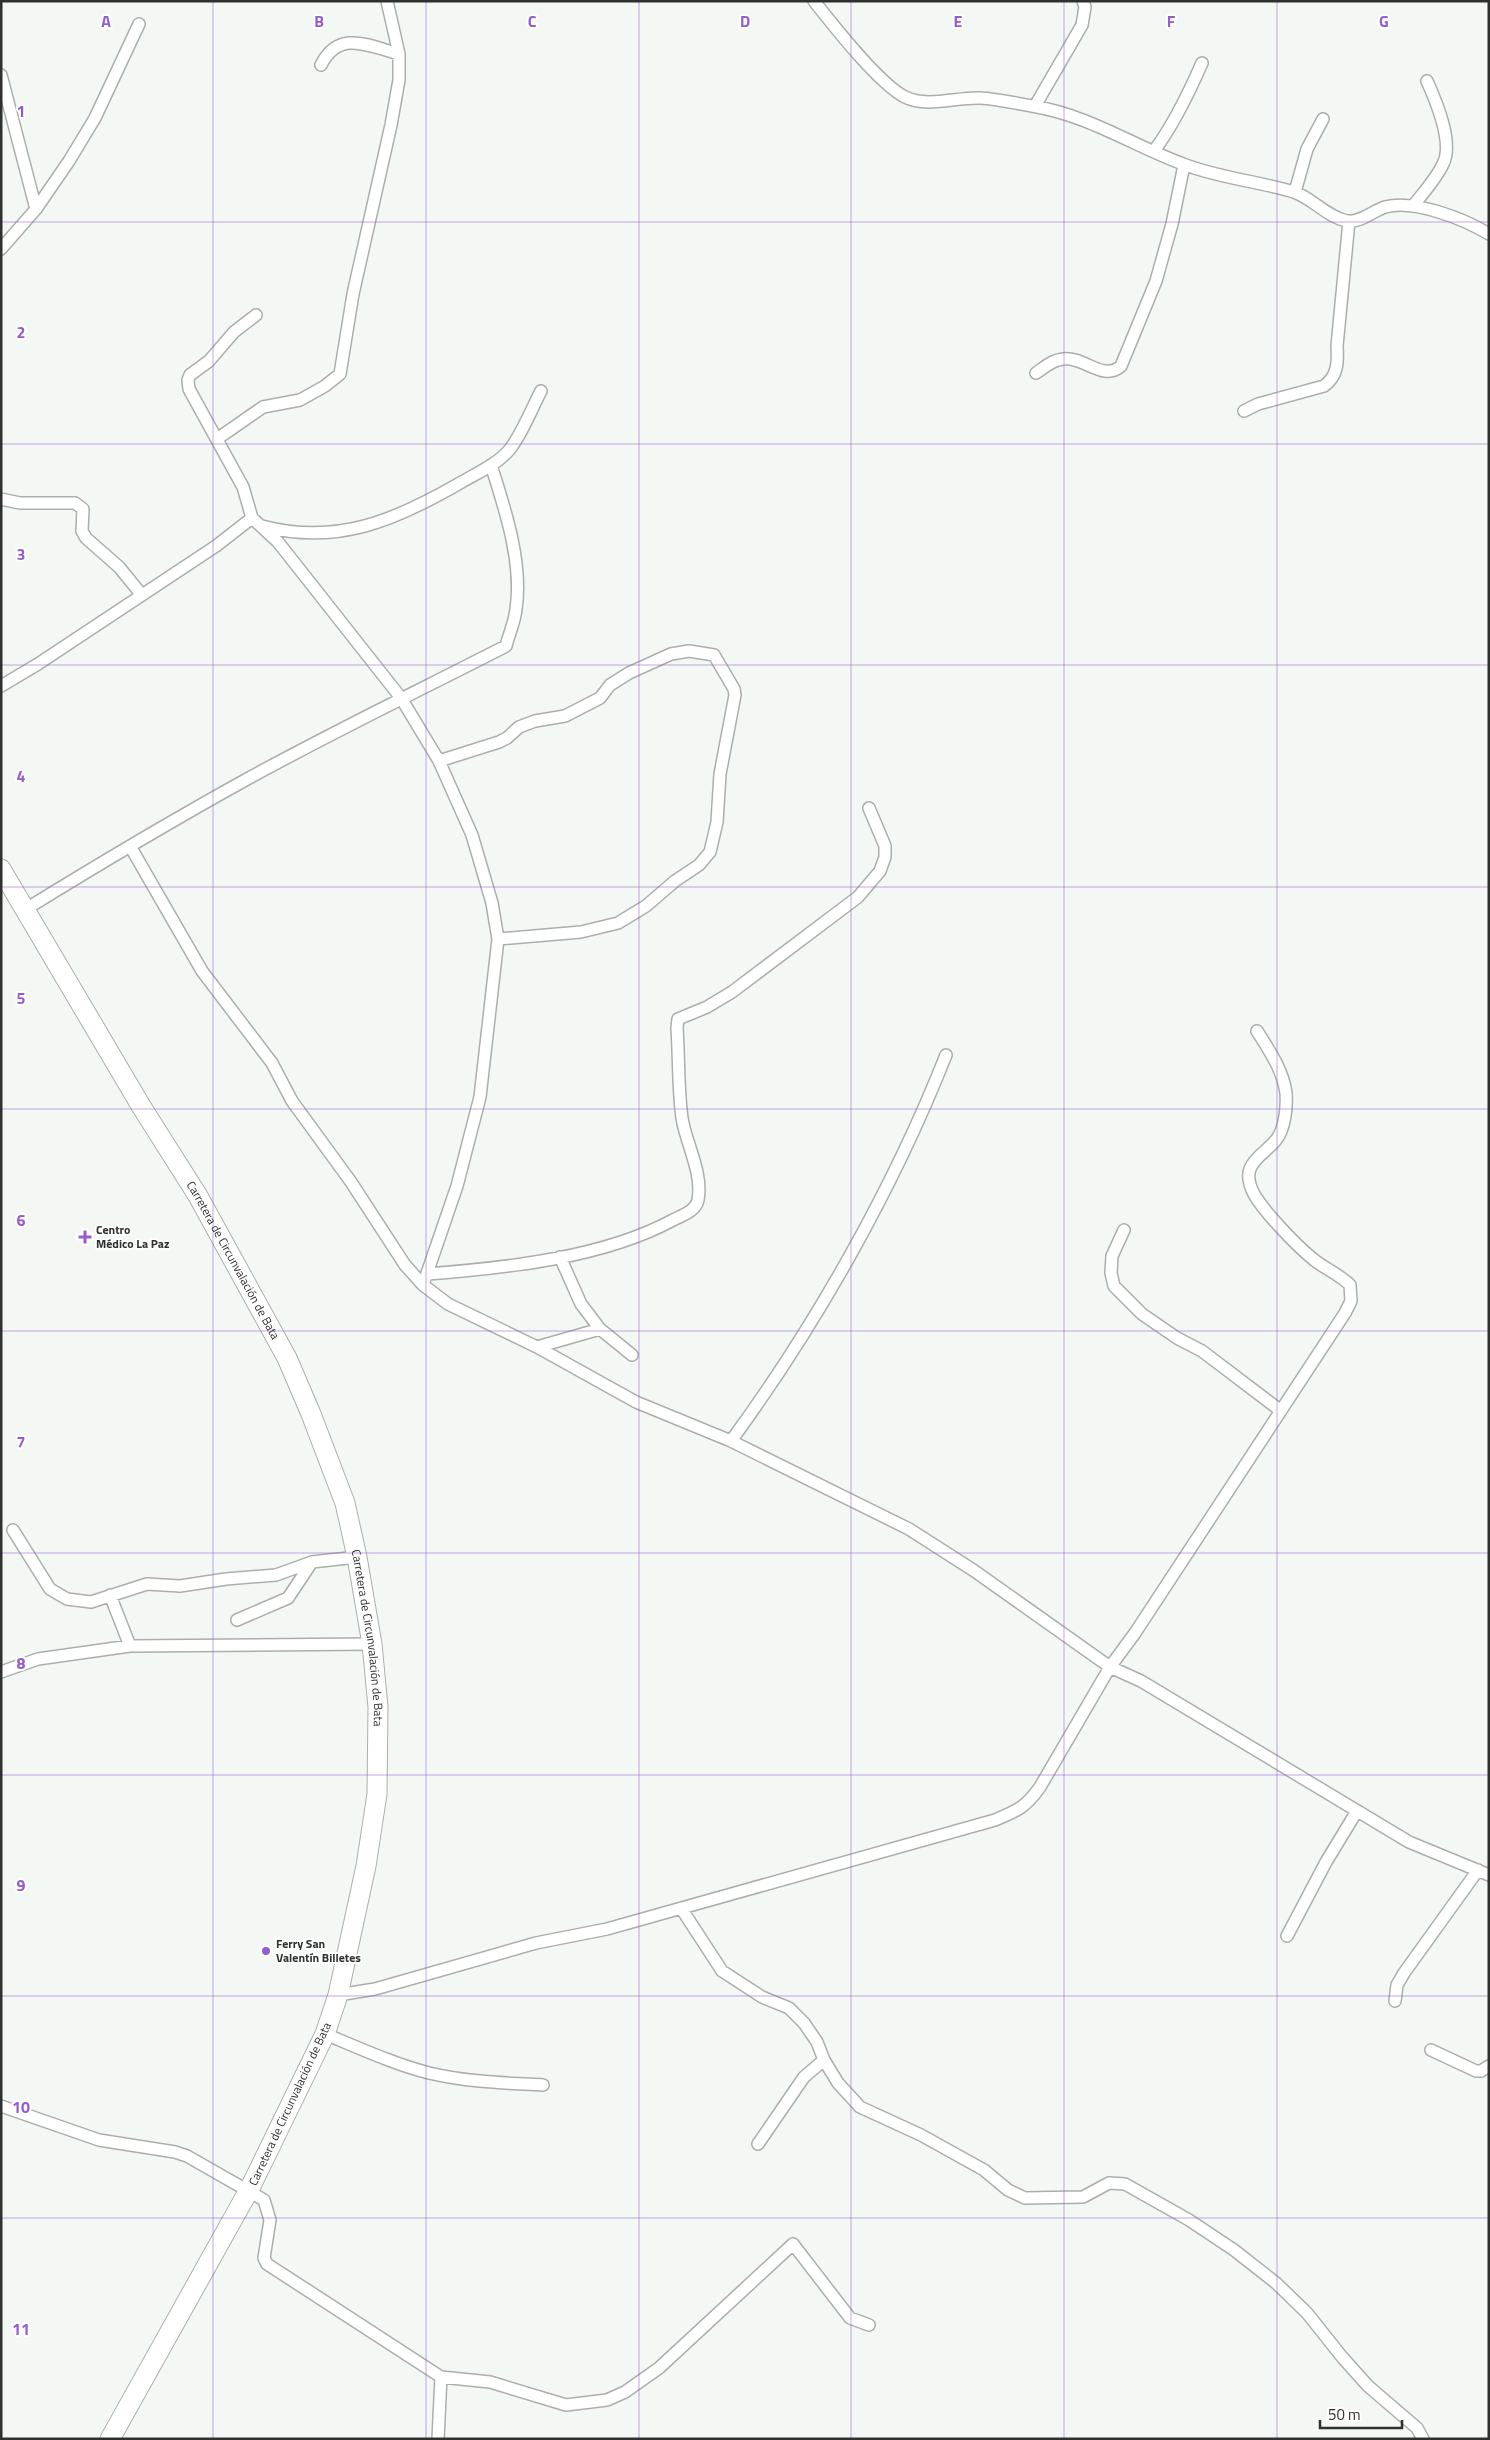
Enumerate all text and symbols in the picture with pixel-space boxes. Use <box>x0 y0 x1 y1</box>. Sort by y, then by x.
text: A <box>101 9 111 33</box>
text: B <box>314 9 324 33</box>
text: C <box>528 9 537 33</box>
text: D <box>740 9 750 33</box>
text: E <box>954 9 963 33</box>
text: F <box>1167 9 1176 33</box>
text: G <box>1379 9 1389 33</box>
text: 1 <box>17 99 25 123</box>
text: 2 <box>17 320 25 344</box>
text: 3 <box>17 542 25 566</box>
text: 4 <box>17 764 26 788</box>
text: 5 <box>17 986 26 1010</box>
street label: Carretera de Circunvalación de Bata <box>182 1177 285 1343</box>
text: 6 <box>17 1208 26 1232</box>
place label: Centro Médico La Paz <box>96 1220 169 1253</box>
marker: Centro Médico La Paz <box>78 1230 92 1244</box>
text: 7 <box>17 1430 25 1454</box>
street label: Carretera de Circunvalación de Bata <box>347 1548 388 1727</box>
text: 8 <box>17 1651 26 1675</box>
text: 9 <box>17 1873 26 1897</box>
place label: Ferry San Valentín Billetes <box>276 1934 361 1967</box>
marker: Ferry San Valentín Billetes <box>260 1945 272 1957</box>
street label: Carretera de Circunvalación de Bata <box>243 2019 336 2189</box>
text: 10 <box>12 2095 30 2119</box>
text: 11 <box>12 2317 30 2341</box>
scale bar <box>1320 2398 1402 2430</box>
text: 50 m <box>1328 2403 1361 2426</box>

